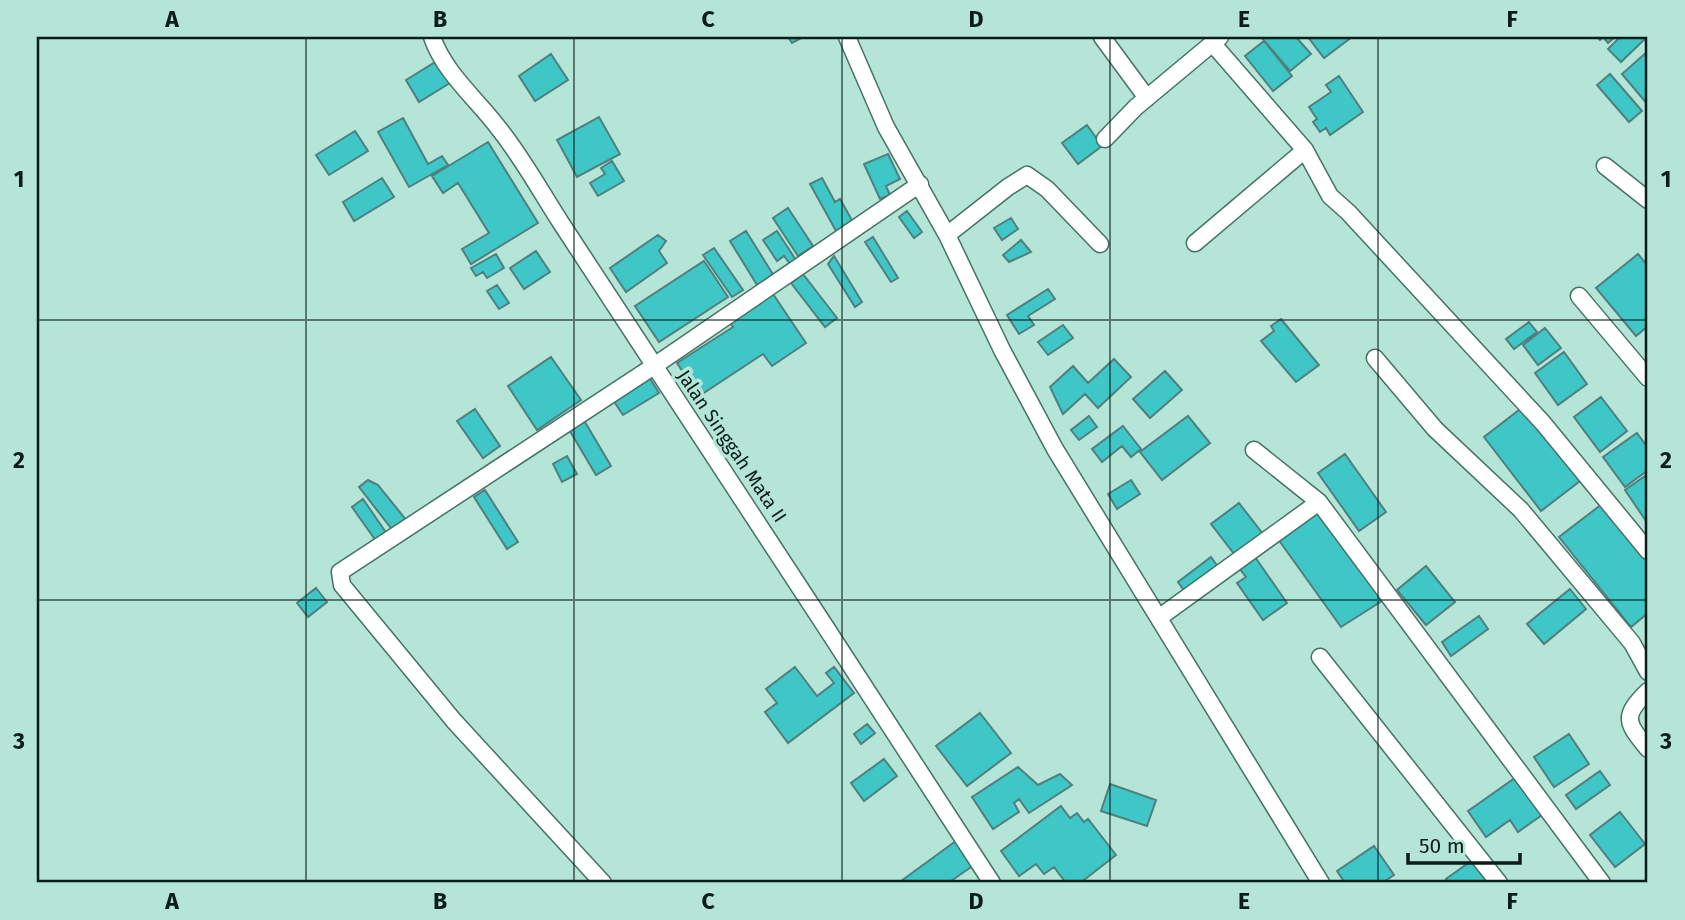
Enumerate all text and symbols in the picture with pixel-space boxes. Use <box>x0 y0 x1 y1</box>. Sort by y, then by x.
text: A <box>164 5 179 33</box>
text: B <box>433 5 447 33</box>
text: C <box>701 5 715 33</box>
text: D <box>969 5 984 33</box>
text: E <box>1238 5 1250 33</box>
text: F <box>1506 5 1518 33</box>
text: 1 <box>14 165 24 193</box>
text: 1 <box>1661 165 1671 193</box>
street label: Jalan Singgah Mata II <box>672 365 792 527</box>
text: 2 <box>13 446 25 474</box>
text: 2 <box>1660 446 1672 474</box>
text: 3 <box>12 727 25 755</box>
text: 3 <box>1659 727 1672 755</box>
scale bar <box>1408 822 1520 866</box>
text: 50 m <box>1419 833 1465 859</box>
text: A <box>164 887 179 915</box>
text: B <box>433 887 447 915</box>
text: C <box>701 887 715 915</box>
text: D <box>969 887 984 915</box>
text: E <box>1238 887 1250 915</box>
text: F <box>1506 887 1518 915</box>

